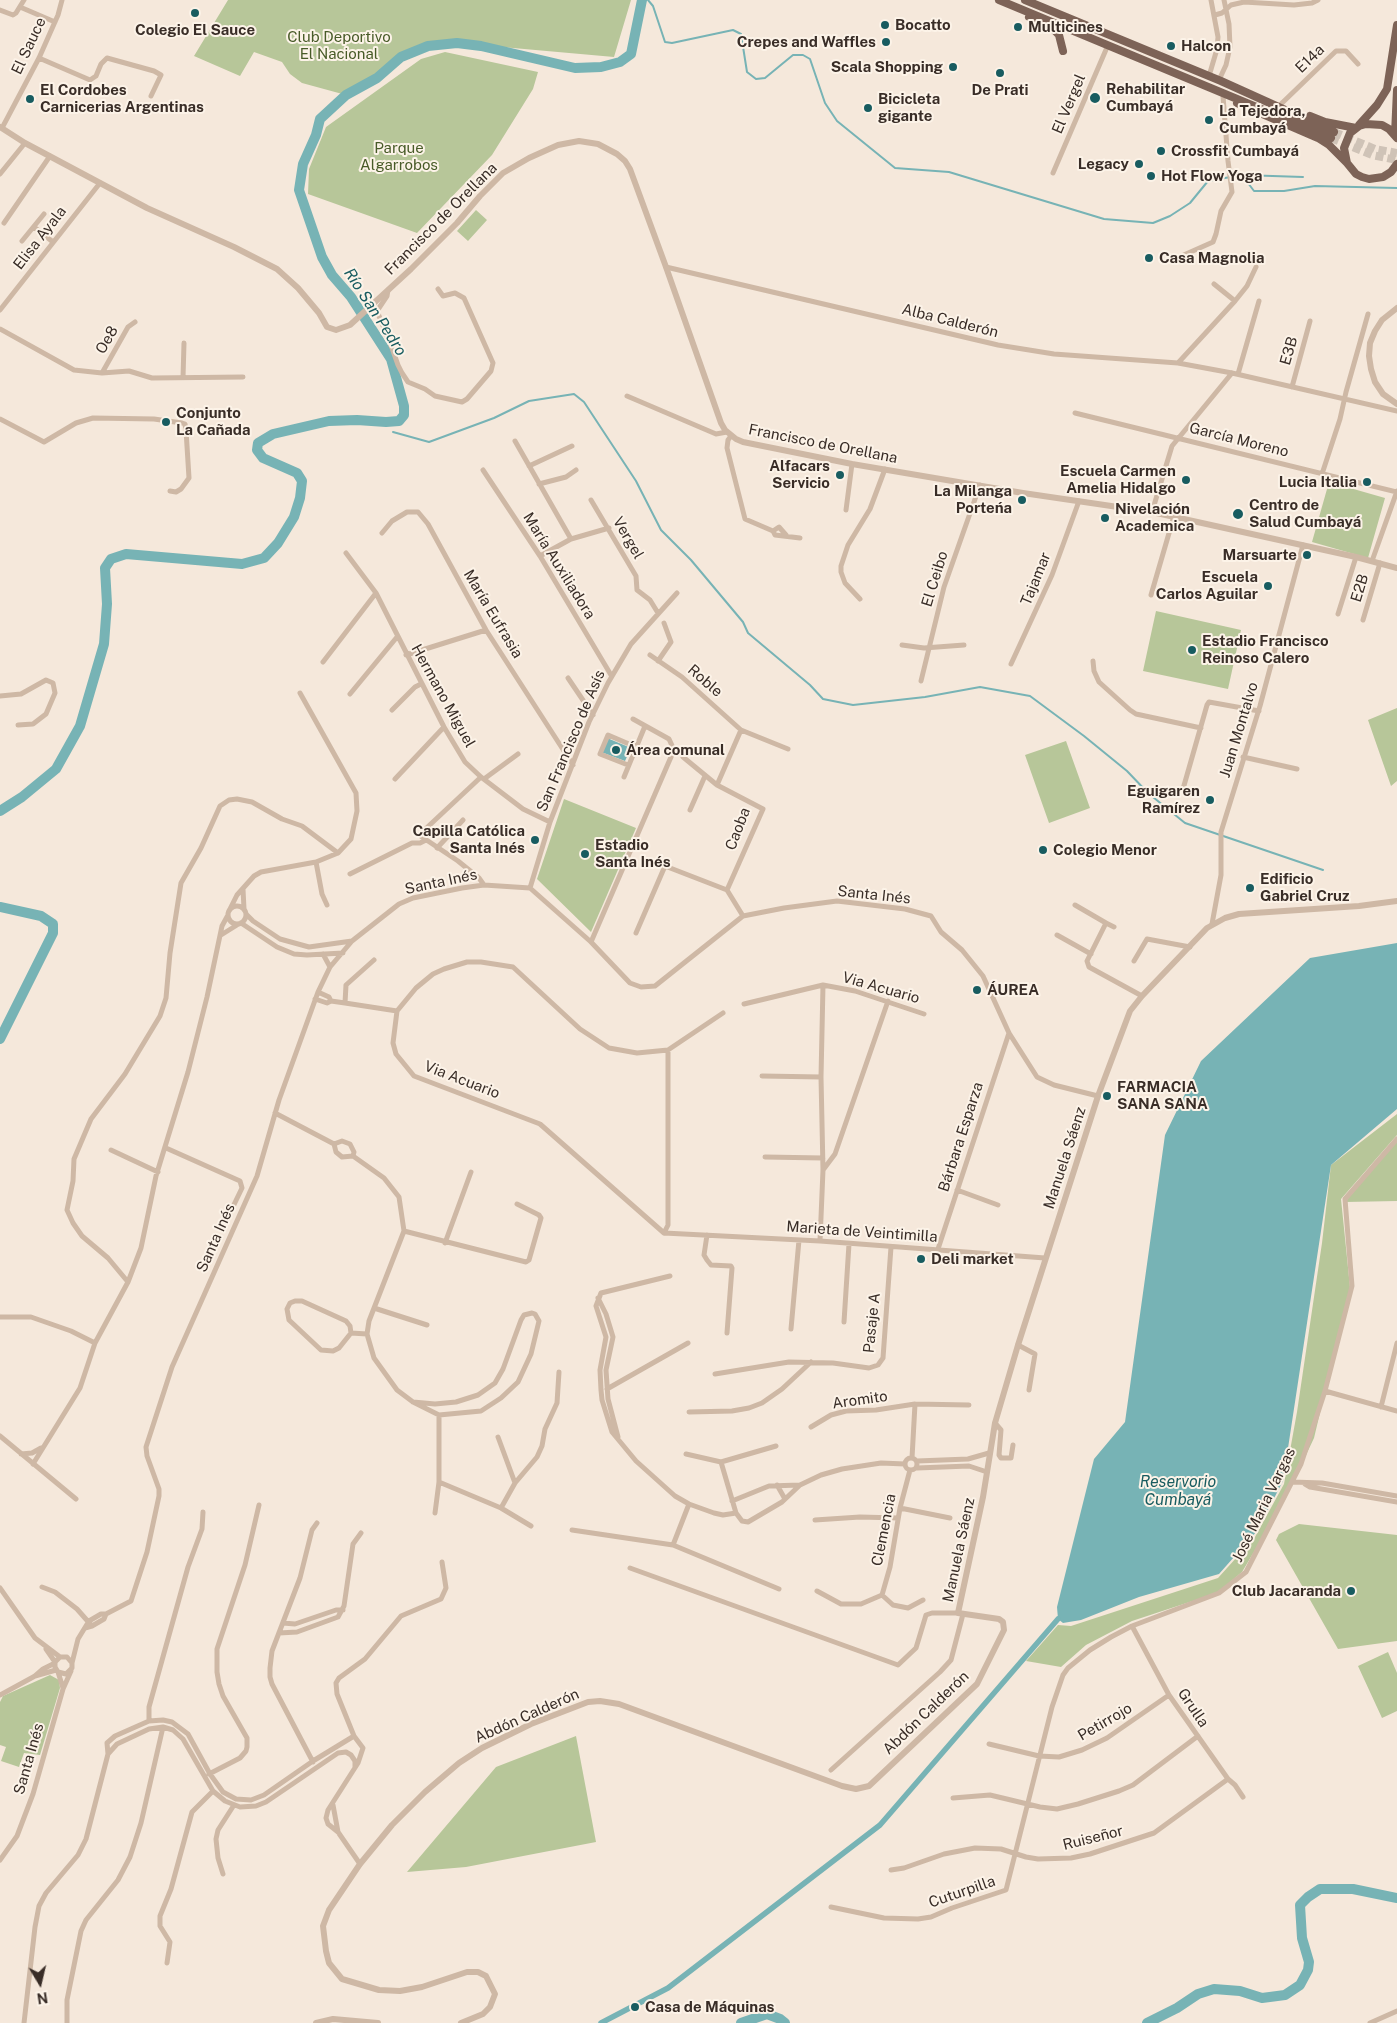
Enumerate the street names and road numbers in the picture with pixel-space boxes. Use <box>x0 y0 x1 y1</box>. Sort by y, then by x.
street label: El Sauce <box>8 15 50 77</box>
street label: E14a <box>1292 41 1328 77</box>
street label: El Vergel <box>1048 72 1090 136</box>
street label: Francisco de Orellana <box>381 159 501 279</box>
street label: Elisa Ayala <box>10 203 70 273</box>
street label: Alba Calderón <box>900 300 1000 342</box>
street label: Oe8 <box>92 323 122 357</box>
street label: E3B <box>1276 335 1302 367</box>
street label: García Moreno <box>1187 419 1291 461</box>
street label: Francisco de Orellana <box>747 421 899 467</box>
street label: María Auxiliadora <box>519 509 599 623</box>
street label: Vergel <box>609 514 647 562</box>
street label: El Ceibo <box>918 549 952 609</box>
street label: Tajamar <box>1017 550 1055 608</box>
street label: María Eufrasia <box>459 566 527 662</box>
street label: E2B <box>1347 572 1373 604</box>
street label: Hermano Miguel <box>407 641 479 751</box>
street label: Roble <box>684 661 726 701</box>
street label: San Francisco de Asís <box>533 668 609 814</box>
street label: Juan Montalvo <box>1216 680 1262 780</box>
street label: Caoba <box>722 805 754 853</box>
street label: Santa Inés <box>403 866 479 898</box>
street label: Santa Inés <box>837 882 911 908</box>
street label: Via Acuario <box>840 968 922 1008</box>
street label: Via Acuario <box>422 1057 502 1103</box>
street label: Bárbara Esparza <box>935 1080 987 1194</box>
street label: Manuela Sáenz <box>1040 1105 1090 1211</box>
street label: Santa Inés <box>193 1201 239 1275</box>
street label: Marieta de Veintimilla <box>786 1218 938 1246</box>
street label: Pasaje A <box>860 1292 884 1354</box>
street label: Aromito <box>831 1387 889 1413</box>
street label: José Maria Vargas <box>1228 1445 1300 1565</box>
street label: Clemencia <box>868 1492 900 1568</box>
street label: Manuela Sáenz <box>939 1496 979 1604</box>
street label: Abdón Calderón <box>879 1668 973 1758</box>
street label: Abdón Calderón <box>472 1685 582 1747</box>
street label: Grulla <box>1174 1685 1212 1731</box>
street label: Petirrojo <box>1075 1699 1135 1745</box>
street label: Santa Inés <box>10 1721 48 1797</box>
street label: Ruiseñor <box>1061 1822 1125 1854</box>
street label: Cuturpilla <box>926 1872 998 1912</box>

